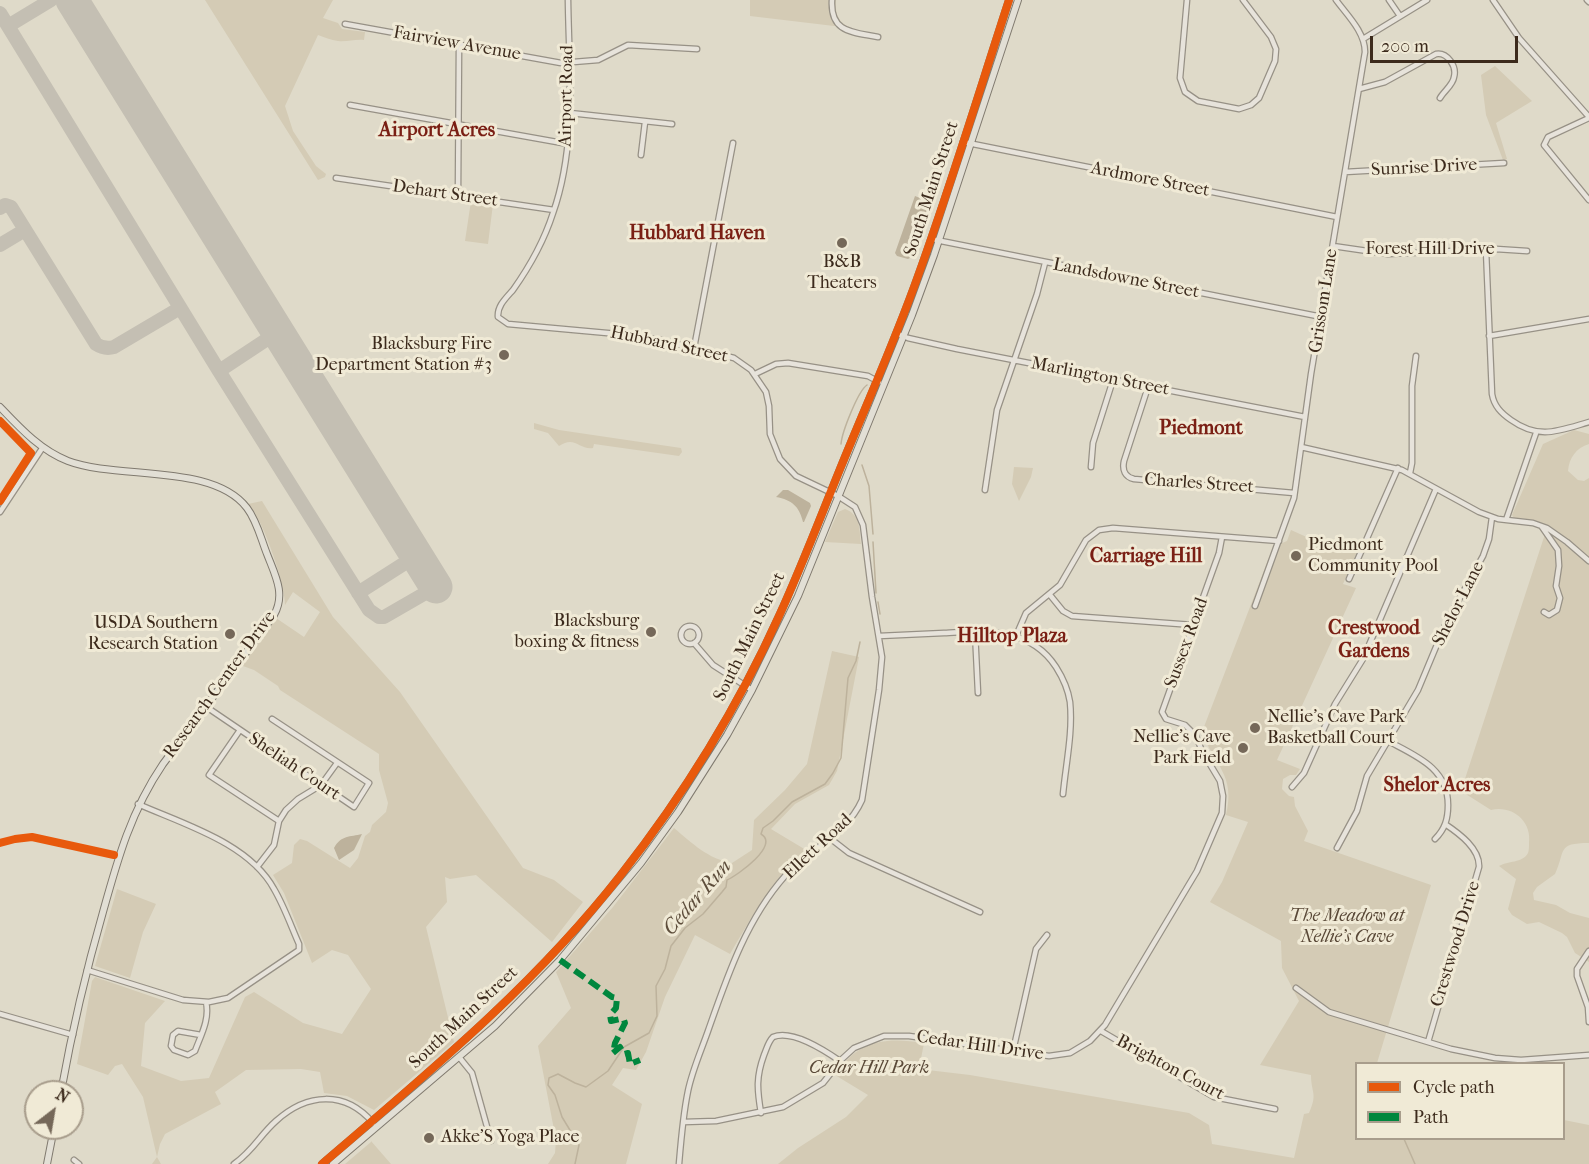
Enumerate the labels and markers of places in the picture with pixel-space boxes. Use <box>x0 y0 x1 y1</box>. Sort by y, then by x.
marker: B&B Theaters <box>835 236 849 250</box>
place label: B&B Theaters <box>807 252 877 294</box>
place label: Blacksburg Fire Department Station #3 <box>315 334 492 376</box>
marker: Blacksburg Fire Department Station #3 <box>497 348 511 362</box>
place label: Piedmont Community Pool <box>1308 535 1438 578</box>
marker: Piedmont Community Pool <box>1289 549 1303 563</box>
place label: Blacksburg boxing & fitness <box>515 611 639 654</box>
place label: USDA Southern Research Station <box>88 613 218 656</box>
marker: Blacksburg boxing & fitness <box>644 625 658 639</box>
marker: USDA Southern Research Station <box>223 627 237 641</box>
place label: Nellie's Cave Park Basketball Court <box>1267 707 1405 750</box>
marker: Nellie's Cave Park Basketball Court <box>1248 721 1262 735</box>
place label: Nellie's Cave Park Field <box>1133 727 1231 770</box>
marker: Nellie's Cave Park Field <box>1236 741 1250 755</box>
place label: Akke'S Yoga Place <box>441 1127 579 1149</box>
marker: Akke'S Yoga Place <box>422 1131 436 1145</box>

